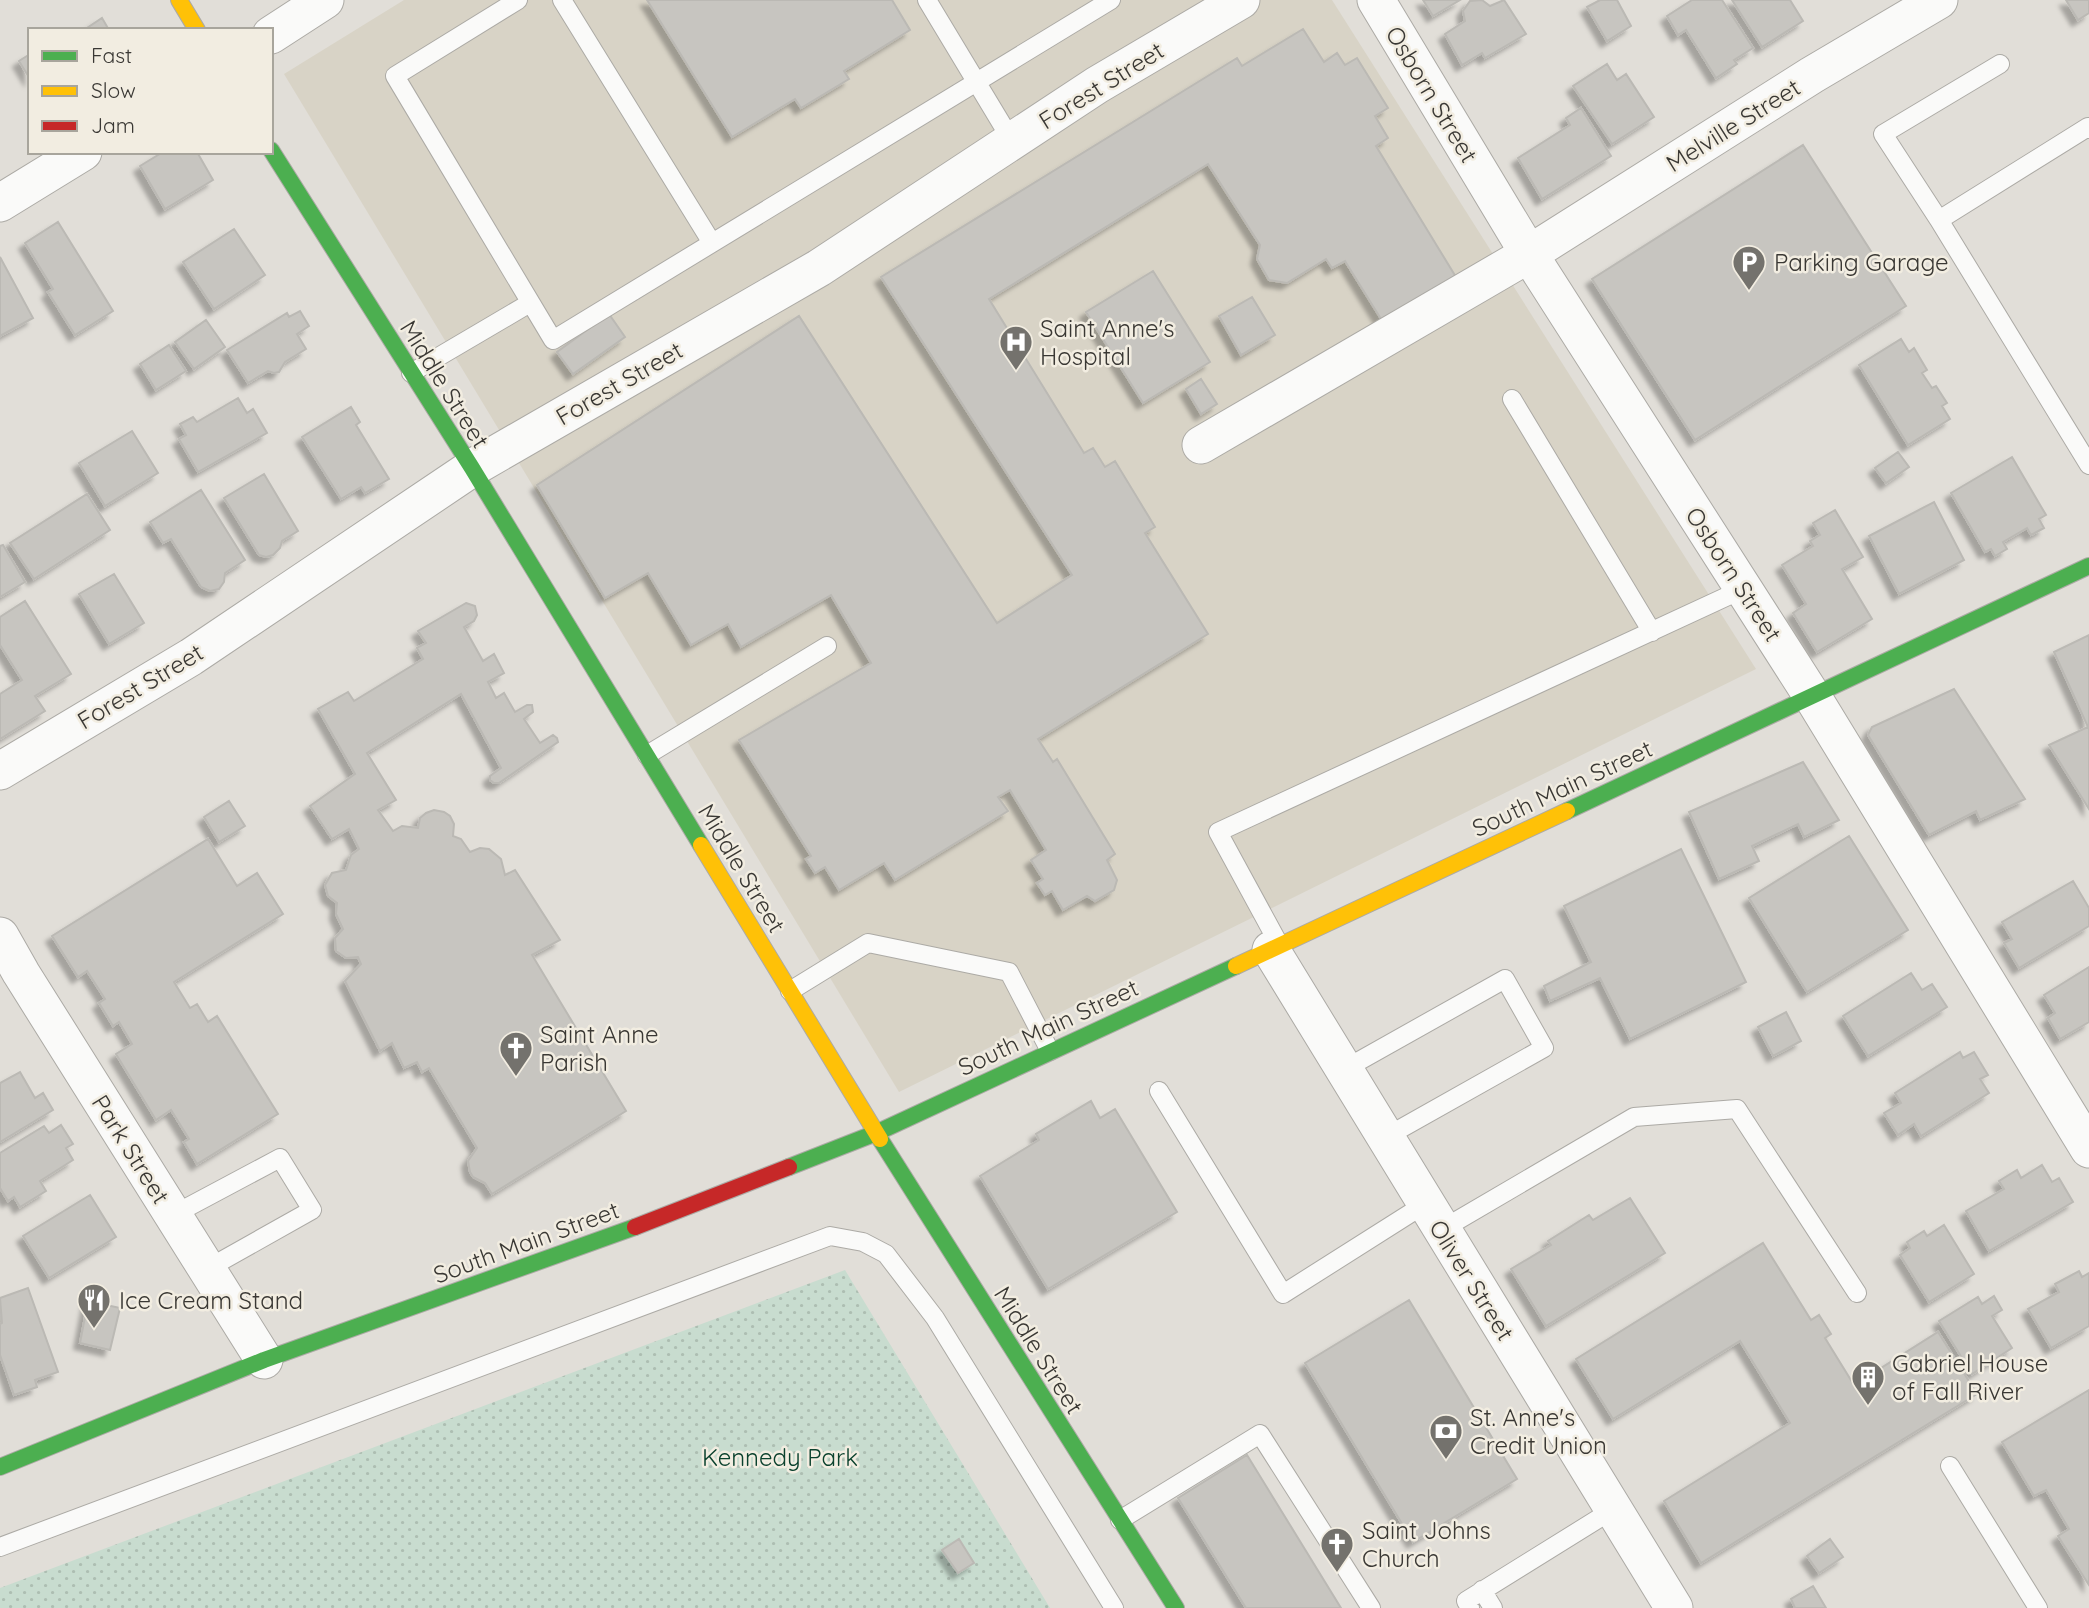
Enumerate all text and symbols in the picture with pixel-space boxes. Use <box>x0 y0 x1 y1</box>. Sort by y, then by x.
street label: Osborn Street <box>1380 20 1484 168</box>
legend <box>28 28 273 154</box>
street label: Forest Street <box>1033 35 1169 135</box>
text: Fast <box>91 42 132 68</box>
street label: Melville Street <box>1660 72 1806 178</box>
text: Slow <box>91 77 136 103</box>
text: Jam <box>91 112 135 138</box>
parking icon: Parking Garage <box>1730 243 1768 292</box>
place label: Parking Garage <box>1774 247 1948 277</box>
place label: Saint Anne's Hospital <box>1040 313 1174 371</box>
street label: Middle Street <box>394 315 496 453</box>
hospital icon: Saint Anne's Hospital <box>997 323 1035 372</box>
street label: Forest Street <box>550 335 688 431</box>
street label: Osborn Street <box>1679 501 1789 647</box>
street label: Forest Street <box>72 637 208 735</box>
street label: South Main Street <box>1467 733 1657 843</box>
street label: Middle Street <box>692 798 792 938</box>
street label: South Main Street <box>953 972 1143 1082</box>
place label: Saint Anne Parish <box>540 1019 659 1077</box>
church icon: Saint Anne Parish <box>497 1029 535 1078</box>
street label: Park Street <box>86 1089 176 1209</box>
street label: South Main Street <box>429 1194 623 1290</box>
street label: Oliver Street <box>1423 1214 1521 1346</box>
restaurant icon: Ice Cream Stand <box>75 1281 113 1330</box>
street label: Middle Street <box>988 1281 1090 1419</box>
place label: Ice Cream Stand <box>119 1285 303 1315</box>
place label: Gabriel House of Fall River <box>1892 1348 2048 1406</box>
building icon: Gabriel House of Fall River <box>1849 1358 1887 1407</box>
place label: St. Anne's Credit Union <box>1470 1402 1607 1460</box>
bank icon: St. Anne's Credit Union <box>1427 1412 1465 1461</box>
park label: Kennedy Park <box>702 1442 858 1472</box>
place label: Saint Johns Church <box>1362 1515 1491 1573</box>
church icon: Saint Johns Church <box>1318 1525 1356 1574</box>

